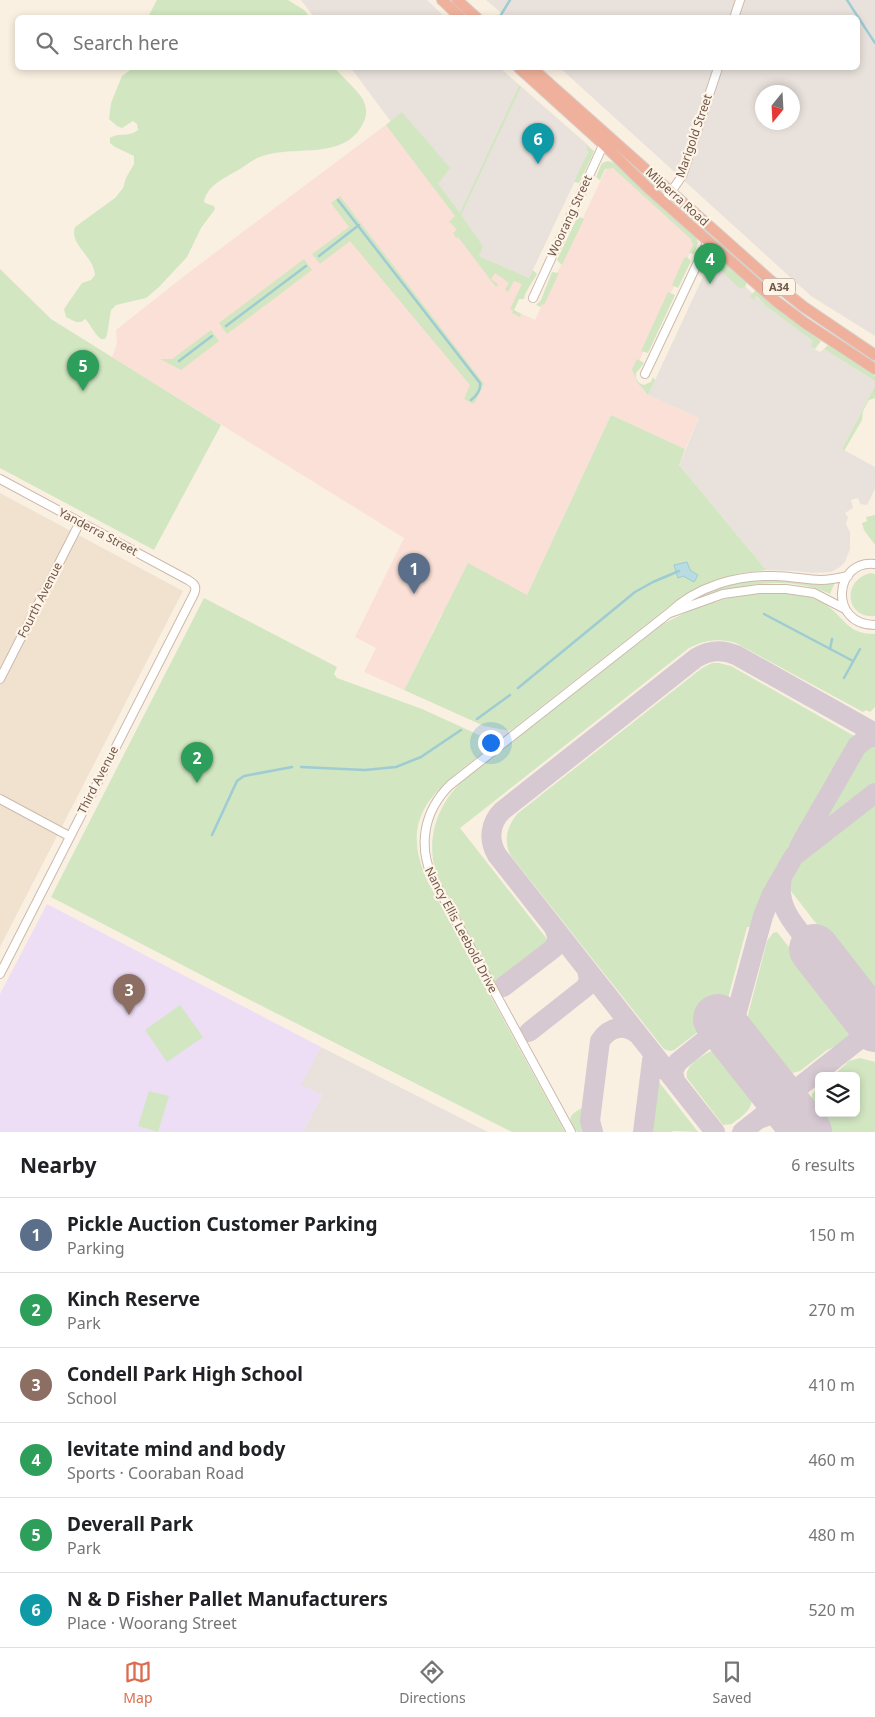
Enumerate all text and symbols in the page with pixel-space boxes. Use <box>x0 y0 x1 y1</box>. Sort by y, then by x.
search box <box>15 15 860 70</box>
icon: search <box>33 29 61 57</box>
text: Search here <box>73 30 179 56</box>
north arrow <box>755 85 800 130</box>
street label: Marigold Street <box>671 91 716 180</box>
pin: 6 <box>522 123 554 164</box>
street label: Milperra Road <box>642 164 713 230</box>
street label: Woorang Street <box>543 172 596 259</box>
pin: 4 <box>694 243 726 284</box>
road number: A34 <box>763 278 795 296</box>
pin: 5 <box>67 350 99 391</box>
street label: Yanderra Street <box>56 504 141 560</box>
pin: 1 <box>398 553 430 594</box>
street label: Fourth Avenue <box>13 559 66 641</box>
your location <box>478 730 504 756</box>
pin: 2 <box>181 742 213 783</box>
street label: Third Avenue <box>73 743 122 817</box>
street label: Nancy Ellis Leebold Drive <box>421 864 502 996</box>
pin: 3 <box>113 974 145 1015</box>
map controls <box>815 1072 860 1117</box>
button: layers <box>815 1072 860 1117</box>
text: Nearby <box>20 1151 96 1179</box>
text: 6 results <box>791 1154 855 1176</box>
text: Pickle Auction Customer Parking <box>67 1211 377 1237</box>
text: 1 <box>31 1224 41 1246</box>
text: 150 m <box>808 1224 855 1246</box>
text: Parking <box>67 1237 125 1259</box>
text: Kinch Reserve <box>67 1286 200 1312</box>
text: 2 <box>31 1299 41 1321</box>
text: 270 m <box>808 1299 855 1321</box>
text: Park <box>67 1312 101 1334</box>
text: Condell Park High School <box>67 1361 303 1387</box>
text: 3 <box>31 1374 41 1396</box>
text: 410 m <box>808 1374 855 1396</box>
text: School <box>67 1387 117 1409</box>
text: levitate mind and body <box>67 1436 285 1462</box>
text: 4 <box>31 1449 41 1471</box>
text: 460 m <box>808 1449 855 1471</box>
text: Sports · Cooraban Road <box>67 1462 244 1484</box>
text: Deverall Park <box>67 1511 193 1537</box>
text: 5 <box>31 1524 41 1546</box>
text: 480 m <box>808 1524 855 1546</box>
text: Park <box>67 1537 101 1559</box>
text: N & D Fisher Pallet Manufacturers <box>67 1586 388 1612</box>
text: 6 <box>31 1599 41 1621</box>
text: 520 m <box>808 1599 855 1621</box>
text: Place · Woorang Street <box>67 1612 237 1634</box>
tab: Map <box>123 1658 153 1707</box>
tab: Directions <box>399 1658 466 1707</box>
tab: Saved <box>712 1658 752 1707</box>

